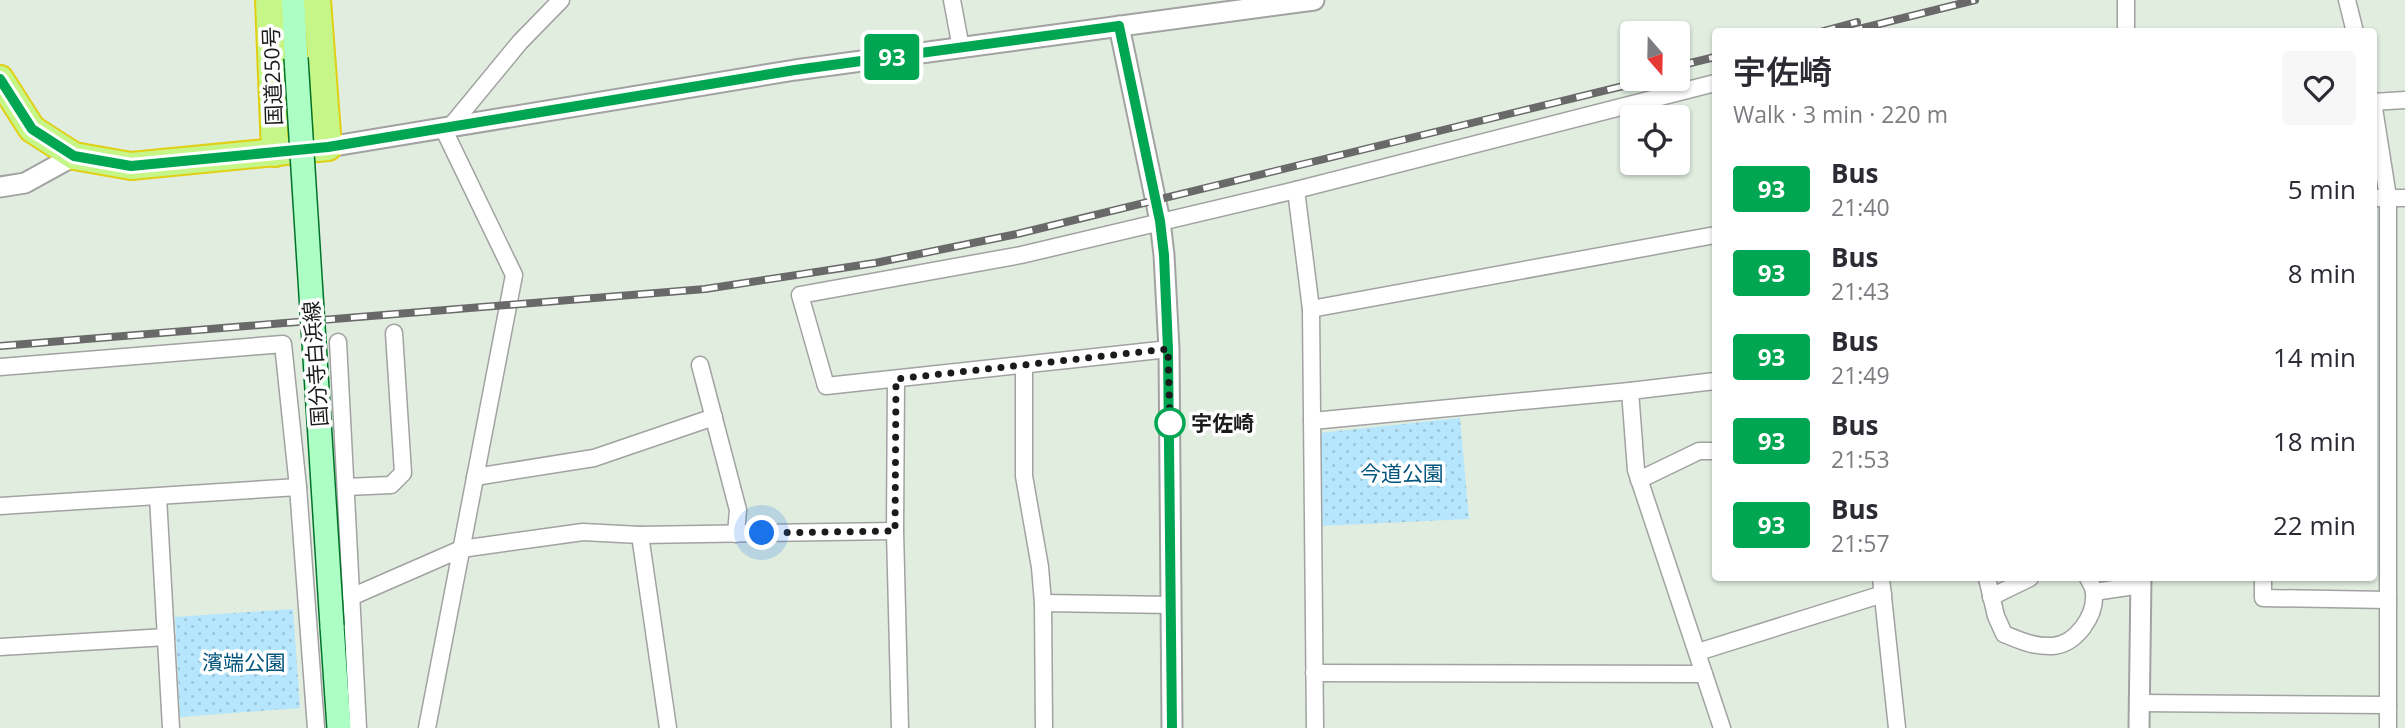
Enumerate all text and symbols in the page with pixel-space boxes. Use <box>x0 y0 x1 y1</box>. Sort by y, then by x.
north arrow <box>1620 21 1690 91</box>
map controls <box>1620 21 1690 175</box>
street label: 国道250号 <box>256 26 288 126</box>
line badge: 93 <box>860 34 924 80</box>
text: 93 <box>878 40 906 73</box>
text: 宇佐崎 <box>1733 49 1832 94</box>
button: heart <box>2282 51 2356 125</box>
text: Walk · 3 min · 220 m <box>1733 98 1948 130</box>
button: locate <box>1620 105 1690 175</box>
text: Bus <box>1831 155 1878 191</box>
text: 5 min <box>2288 171 2356 207</box>
text: 93 <box>1758 172 1785 205</box>
text: 21:40 <box>1831 191 1890 223</box>
text: Bus <box>1831 239 1878 275</box>
text: 8 min <box>2288 255 2356 291</box>
text: 93 <box>1758 256 1785 289</box>
text: 21:43 <box>1831 275 1890 307</box>
street label: 国分寺白浜線 <box>297 300 333 428</box>
text: Bus <box>1831 323 1878 359</box>
text: 14 min <box>2273 339 2356 375</box>
text: 93 <box>1758 340 1785 373</box>
text: 21:49 <box>1831 359 1890 391</box>
text: Bus <box>1831 407 1878 443</box>
marker: 宇佐崎 <box>1155 408 1185 438</box>
place label: 宇佐崎 <box>1191 409 1254 437</box>
text: 18 min <box>2273 423 2356 459</box>
text: 93 <box>1758 424 1785 457</box>
text: 21:53 <box>1831 443 1890 475</box>
park label: 今道公園 <box>1360 459 1444 487</box>
text: Bus <box>1831 491 1878 527</box>
text: 22 min <box>2273 507 2356 543</box>
text: 93 <box>1758 508 1785 541</box>
your location <box>744 515 779 550</box>
text: 21:57 <box>1831 527 1890 559</box>
park label: 濱端公園 <box>202 648 286 676</box>

